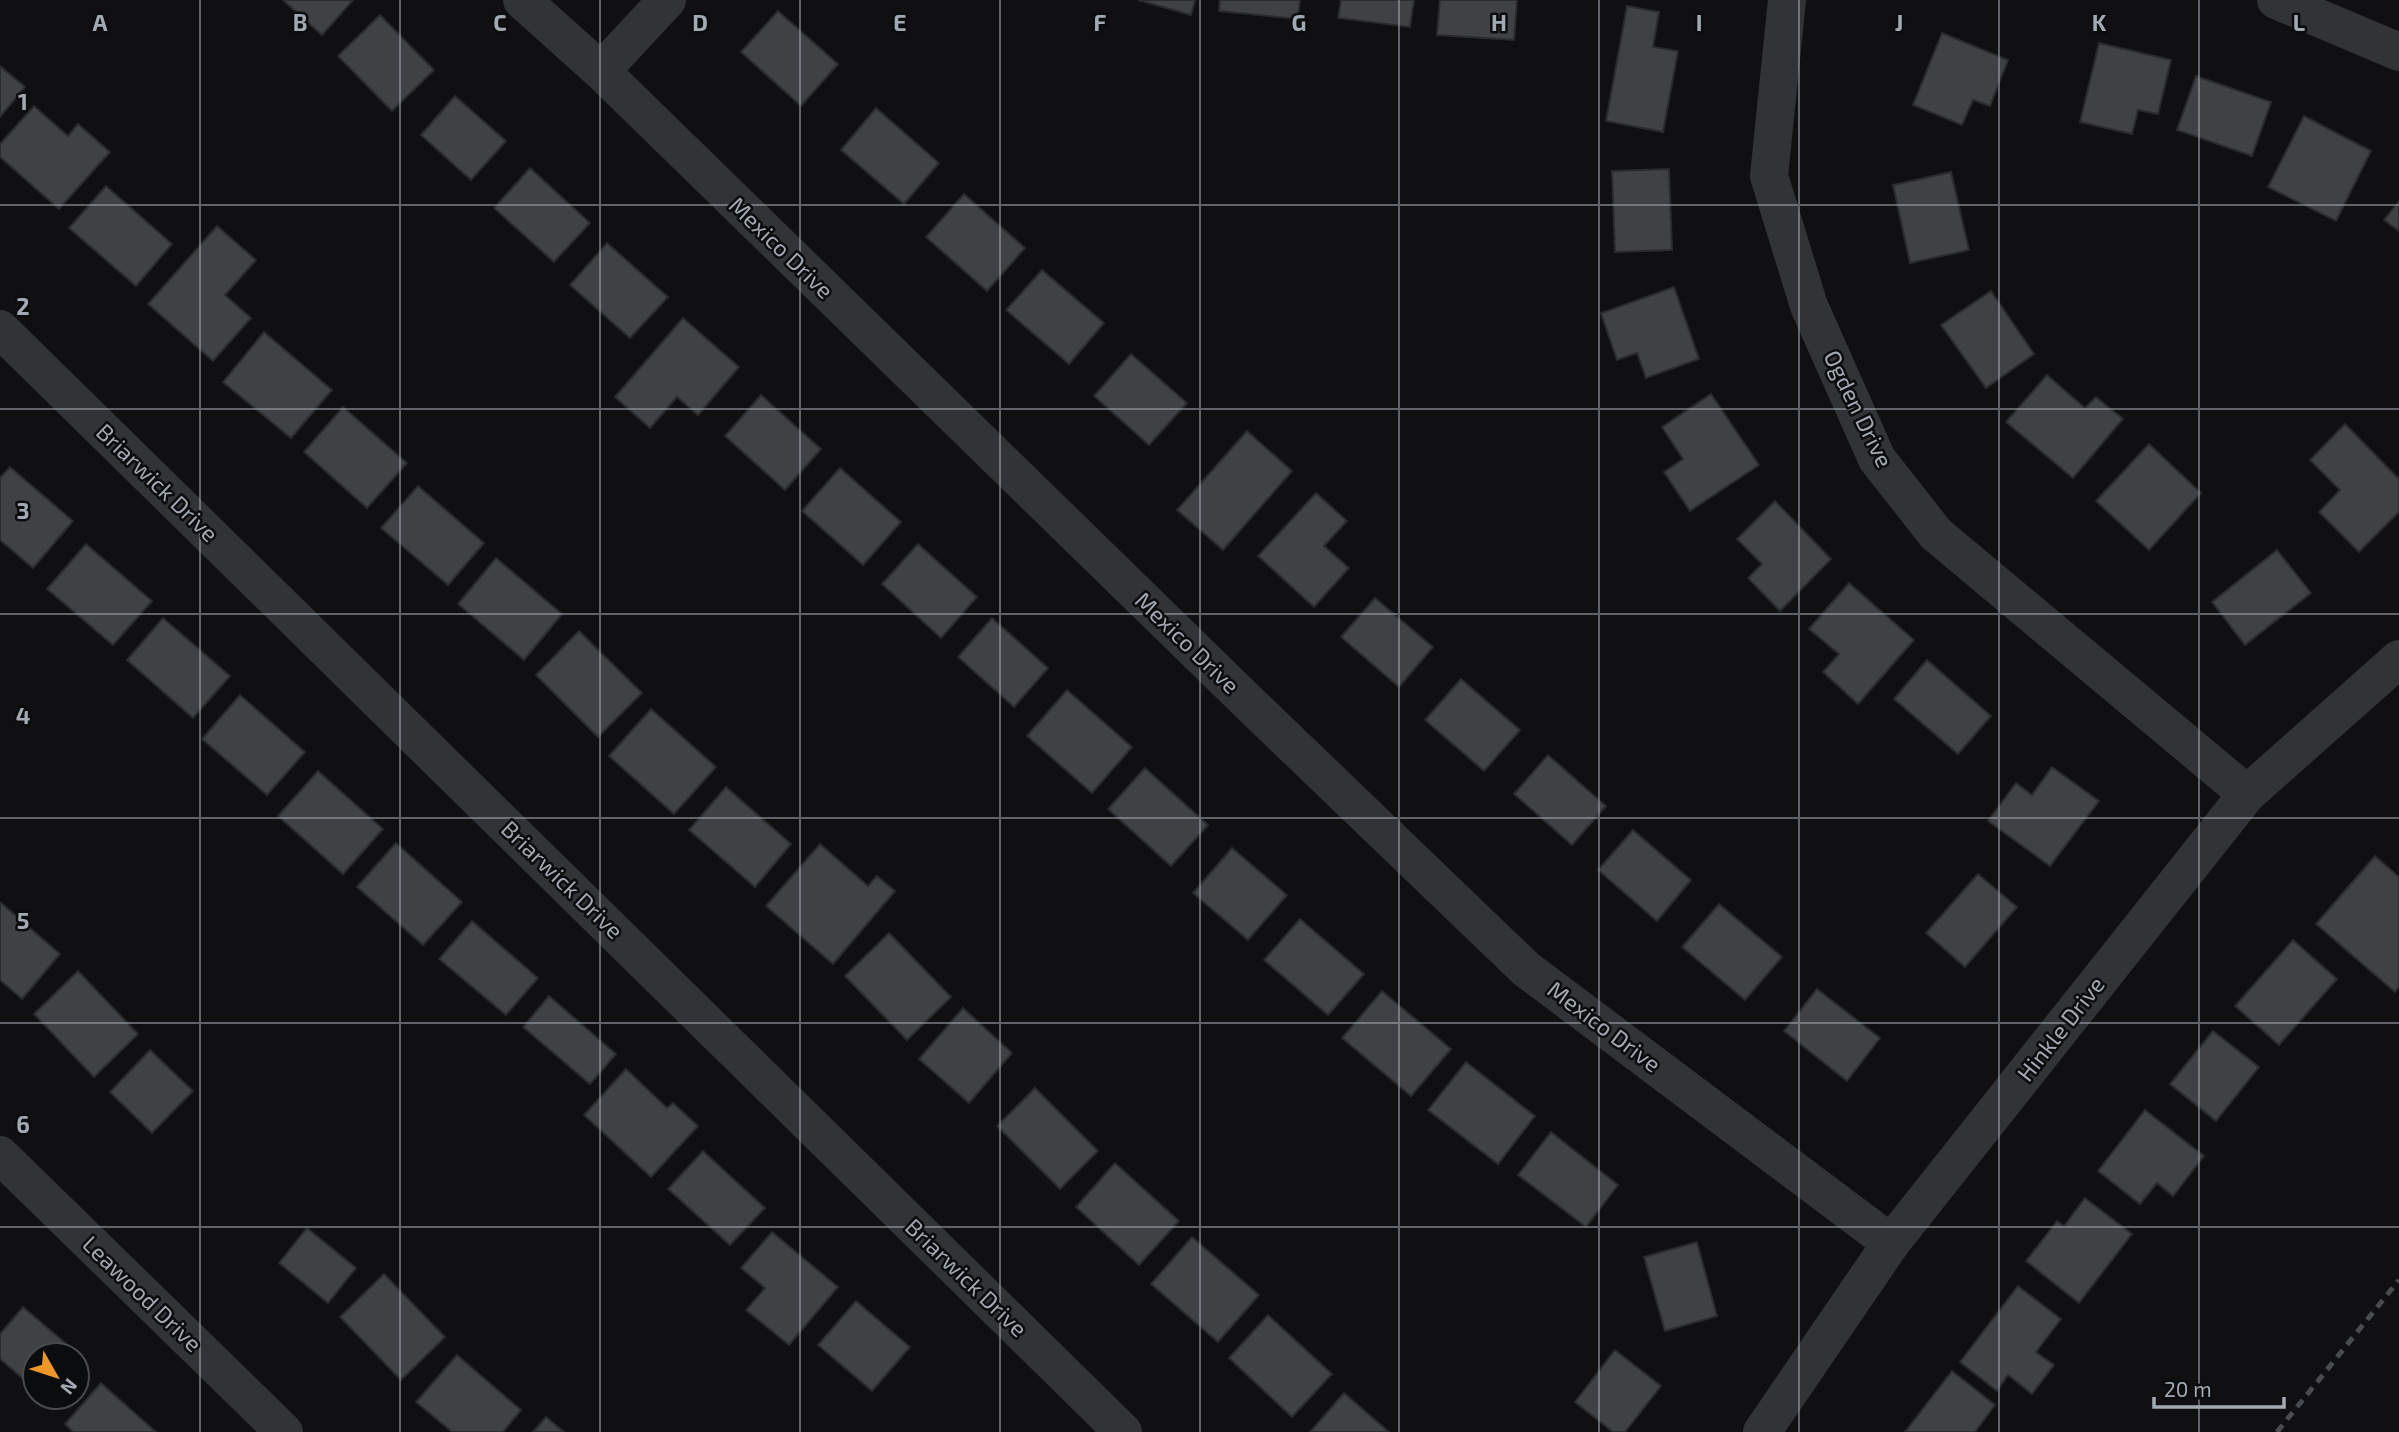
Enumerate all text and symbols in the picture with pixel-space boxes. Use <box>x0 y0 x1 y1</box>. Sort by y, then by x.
text: A <box>92 8 108 36</box>
text: B <box>293 8 307 36</box>
text: C <box>493 8 507 36</box>
text: D <box>692 8 708 36</box>
text: E <box>893 8 907 36</box>
text: F <box>1094 8 1107 36</box>
text: G <box>1292 8 1306 36</box>
text: H <box>1491 8 1507 36</box>
text: I <box>1696 8 1702 36</box>
text: J <box>1895 8 1903 36</box>
text: K <box>2092 8 2107 36</box>
text: L <box>2293 8 2305 36</box>
text: 1 <box>18 87 28 115</box>
street label: Mexico Drive <box>724 191 840 304</box>
text: 2 <box>16 292 30 320</box>
street label: Ogden Drive <box>1819 345 1899 472</box>
street label: Briarwick Drive <box>91 417 224 547</box>
text: 3 <box>16 496 30 524</box>
street label: Mexico Drive <box>1130 586 1246 699</box>
text: 4 <box>16 701 30 729</box>
street label: Briarwick Drive <box>496 814 629 944</box>
text: 5 <box>17 906 29 934</box>
street label: Hinkle Drive <box>2011 970 2110 1086</box>
street label: Mexico Drive <box>1543 975 1667 1078</box>
text: 6 <box>16 1110 30 1138</box>
street label: Briarwick Drive <box>900 1212 1033 1342</box>
street label: Leawood Drive <box>77 1229 208 1357</box>
north arrow <box>21 1341 91 1411</box>
scale bar <box>2154 1366 2284 1410</box>
text: N <box>56 1374 83 1400</box>
text: 20 m <box>2164 1376 2212 1401</box>

